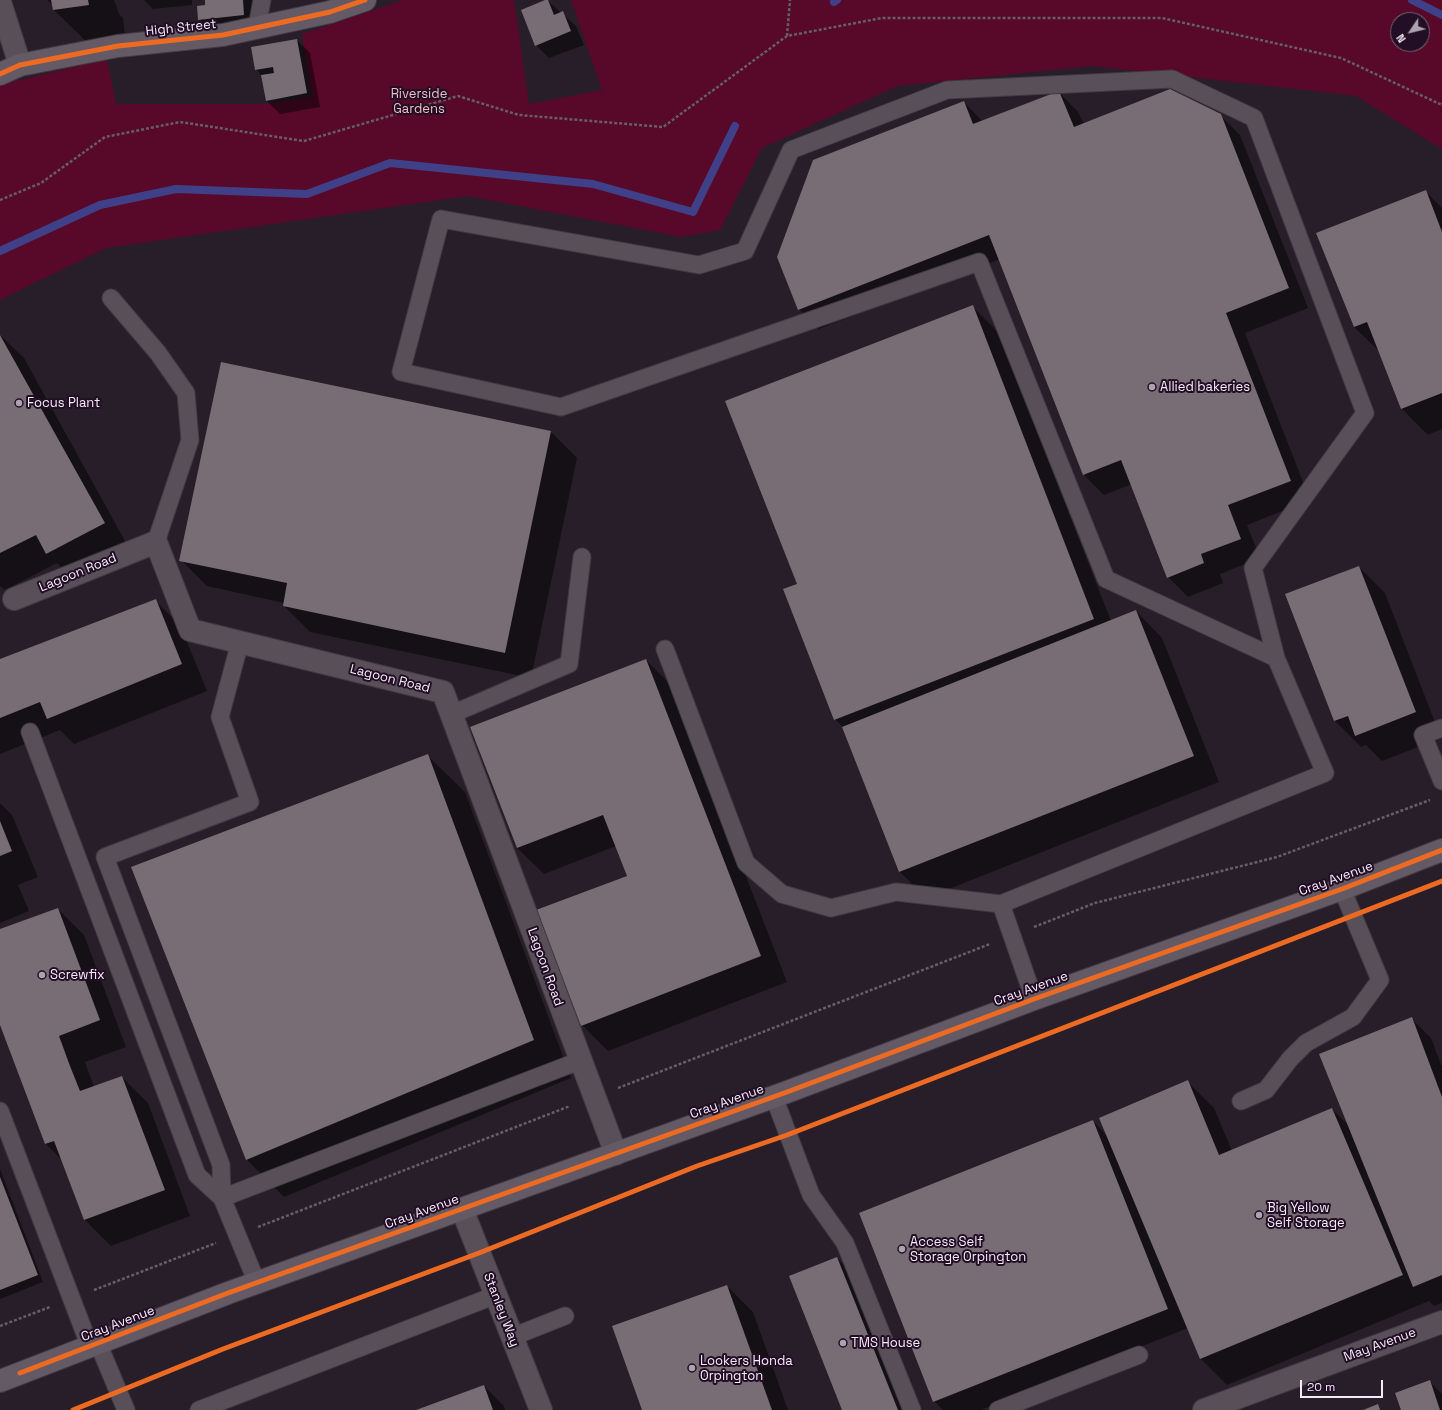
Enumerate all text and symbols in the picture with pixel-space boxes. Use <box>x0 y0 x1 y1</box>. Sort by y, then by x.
north arrow <box>1390 12 1430 52</box>
street label: High Street <box>145 17 217 39</box>
text: N <box>1393 31 1409 45</box>
park label: Riverside Gardens <box>391 86 447 117</box>
place label: Allied bakeries <box>1160 379 1250 395</box>
marker: Allied bakeries <box>1147 382 1157 392</box>
place label: Focus Plant <box>27 395 100 411</box>
marker: Focus Plant <box>14 398 24 408</box>
street label: Lagoon Road <box>37 550 119 596</box>
street label: Lagoon Road <box>348 662 432 696</box>
street label: Cray Avenue <box>1297 858 1375 900</box>
street label: Lagoon Road <box>524 926 566 1008</box>
place label: Screwfix <box>50 967 105 983</box>
street label: Cray Avenue <box>992 968 1070 1010</box>
marker: Screwfix <box>37 970 47 980</box>
street label: Cray Avenue <box>688 1081 766 1123</box>
street label: Cray Avenue <box>383 1191 461 1233</box>
place label: Big Yellow Self Storage <box>1267 1200 1345 1231</box>
marker: Big Yellow Self Storage <box>1254 1210 1264 1220</box>
place label: Access Self Storage Orpington <box>910 1234 1026 1265</box>
marker: Access Self Storage Orpington <box>897 1244 907 1254</box>
street label: Stanley Way <box>480 1271 522 1349</box>
street label: Cray Avenue <box>79 1303 157 1345</box>
street label: May Avenue <box>1342 1325 1418 1365</box>
place label: TMS House <box>851 1335 920 1351</box>
marker: TMS House <box>838 1338 848 1348</box>
place label: Lookers Honda Orpington <box>700 1353 793 1384</box>
marker: Lookers Honda Orpington <box>687 1363 697 1373</box>
scale bar <box>1302 1372 1385 1398</box>
text: 20 m <box>1307 1379 1335 1395</box>

